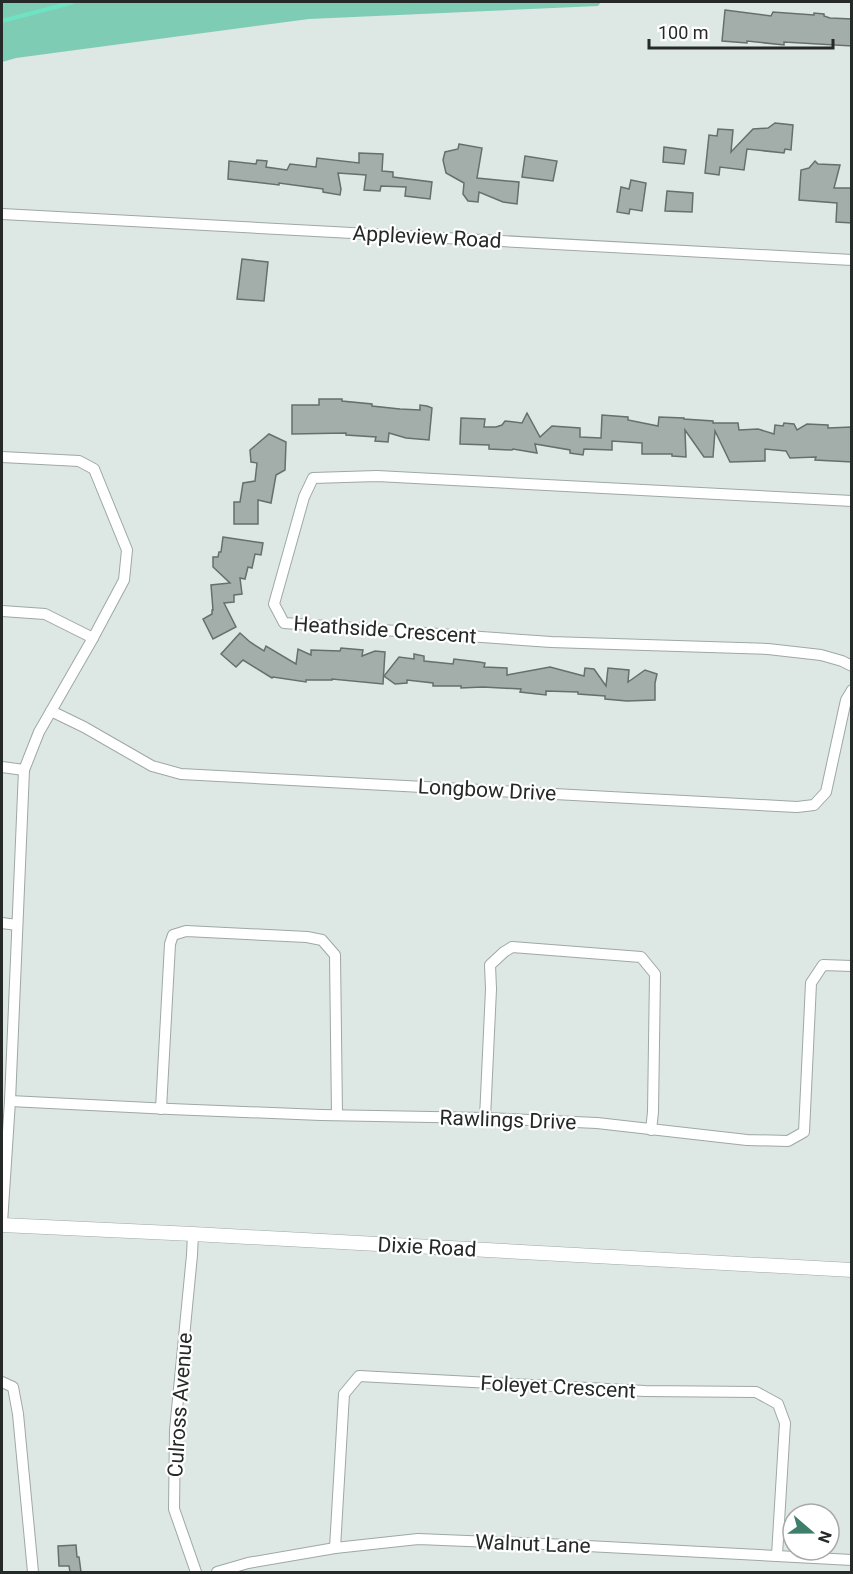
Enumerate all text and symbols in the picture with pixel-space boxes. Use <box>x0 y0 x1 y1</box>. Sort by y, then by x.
scale bar <box>649 12 834 50</box>
text: 100 m <box>658 22 709 43</box>
street label: Appleview Road <box>352 221 502 253</box>
street label: Heathside Crescent <box>293 612 477 648</box>
street label: Longbow Drive <box>417 774 557 806</box>
street label: Rawlings Drive <box>439 1106 577 1134</box>
street label: Dixie Road <box>377 1232 477 1262</box>
street label: Culross Avenue <box>163 1332 197 1478</box>
street label: Foleyet Crescent <box>480 1371 636 1403</box>
north arrow <box>781 1502 841 1562</box>
text: N <box>814 1528 835 1546</box>
street label: Walnut Lane <box>475 1530 591 1558</box>

